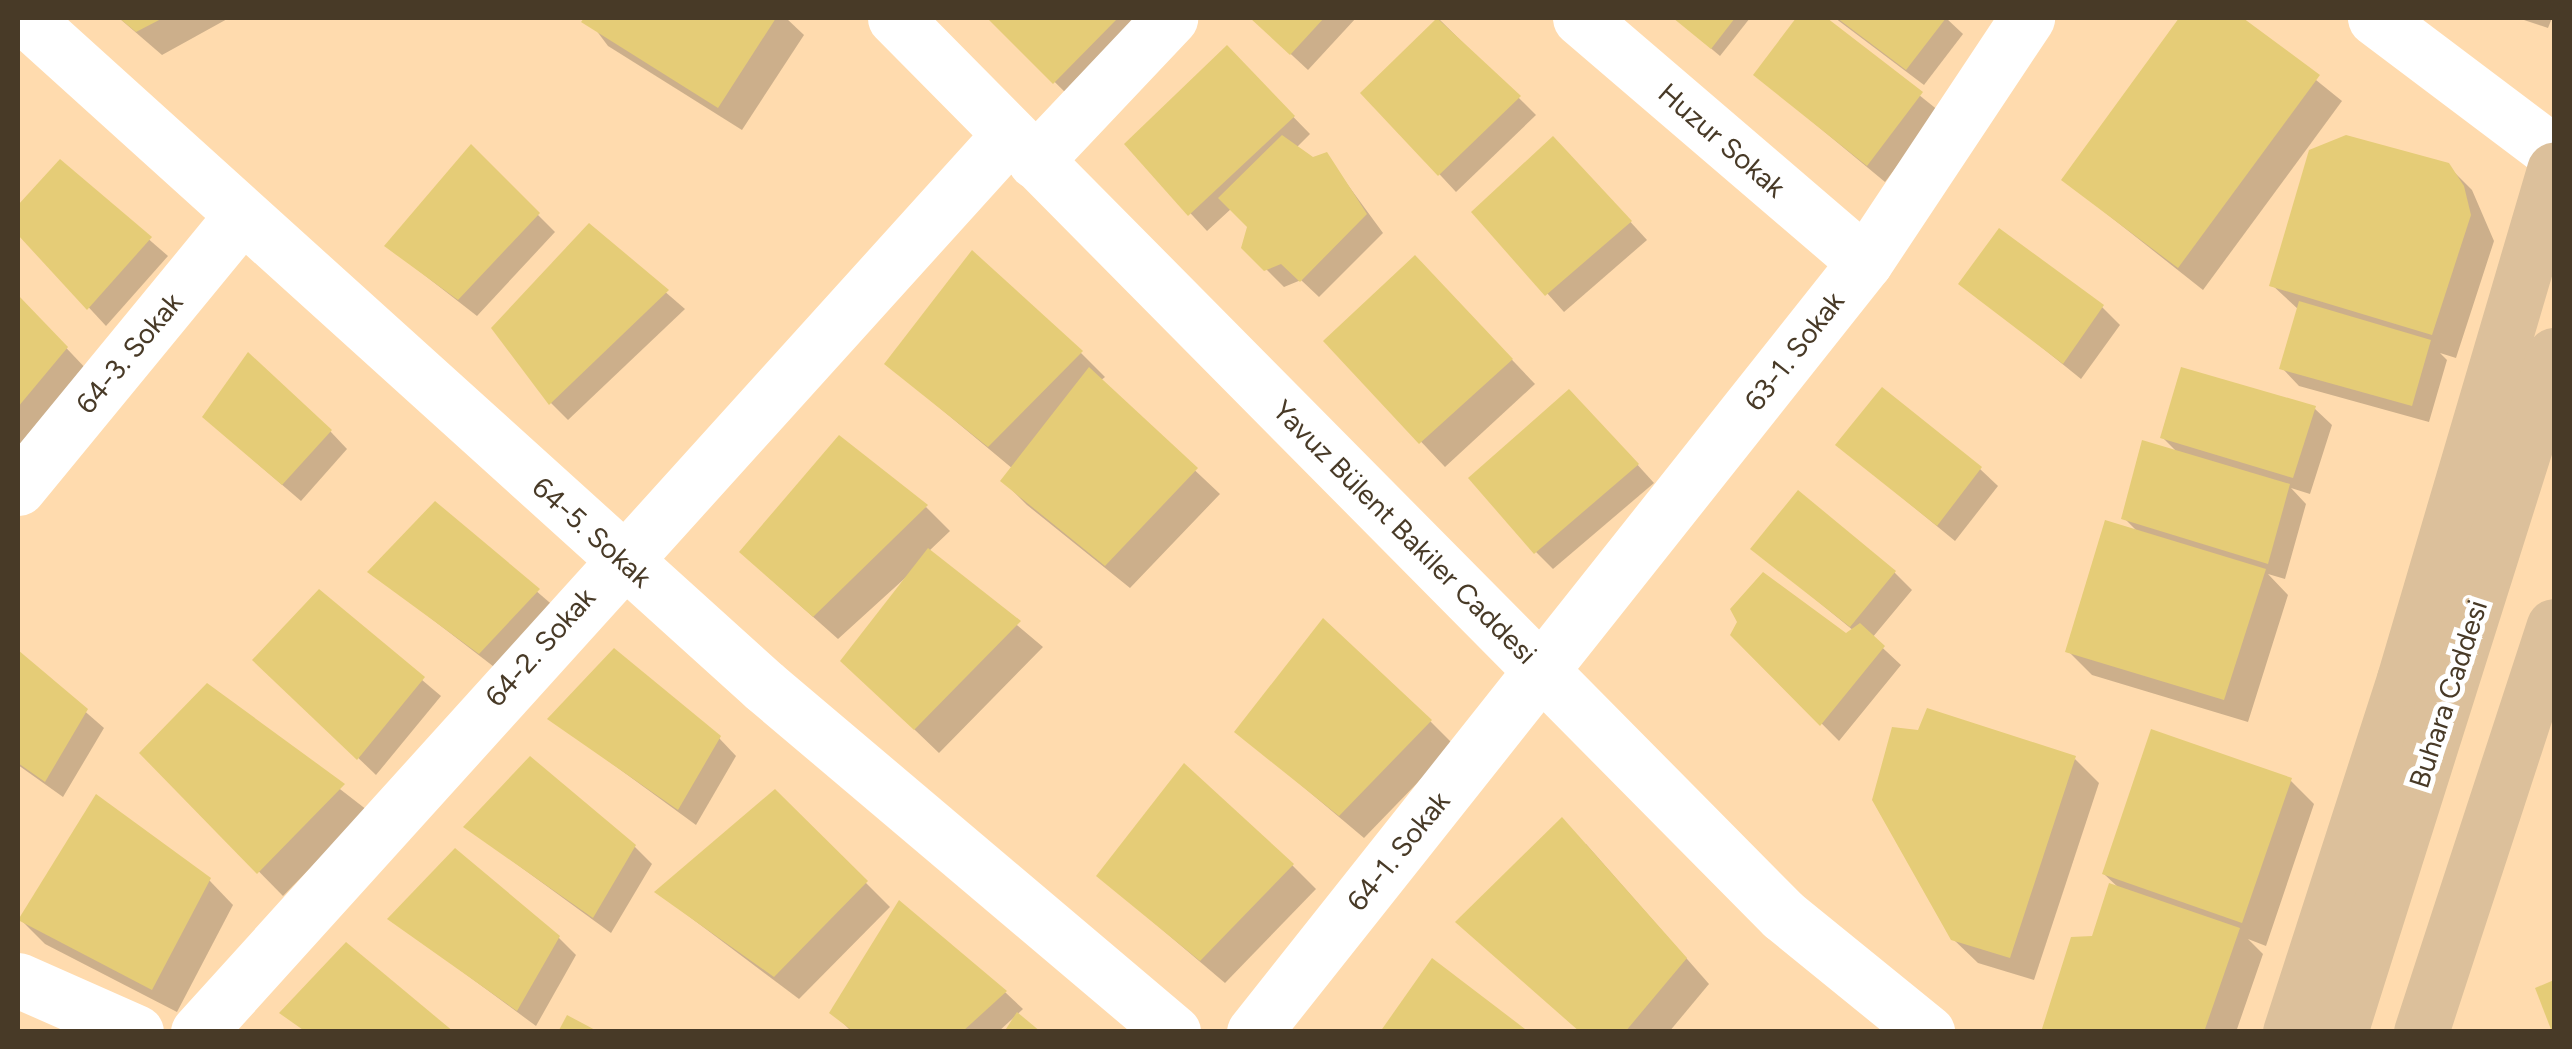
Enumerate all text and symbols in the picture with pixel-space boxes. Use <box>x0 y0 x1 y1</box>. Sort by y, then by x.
street label: Huzur Sokak <box>1652 76 1792 204</box>
street label: 63-1. Sokak <box>1737 285 1851 417</box>
street label: 64-3. Sokak <box>69 286 189 420</box>
street label: Yavuz Bülent Bakiler Caddesi <box>1266 393 1544 671</box>
street label: 64-5. Sokak <box>526 470 658 594</box>
street label: 64-2. Sokak <box>478 581 602 713</box>
street label: Buhara Caddesi <box>2402 596 2494 792</box>
street label: 64-1. Sokak <box>1340 785 1456 917</box>

